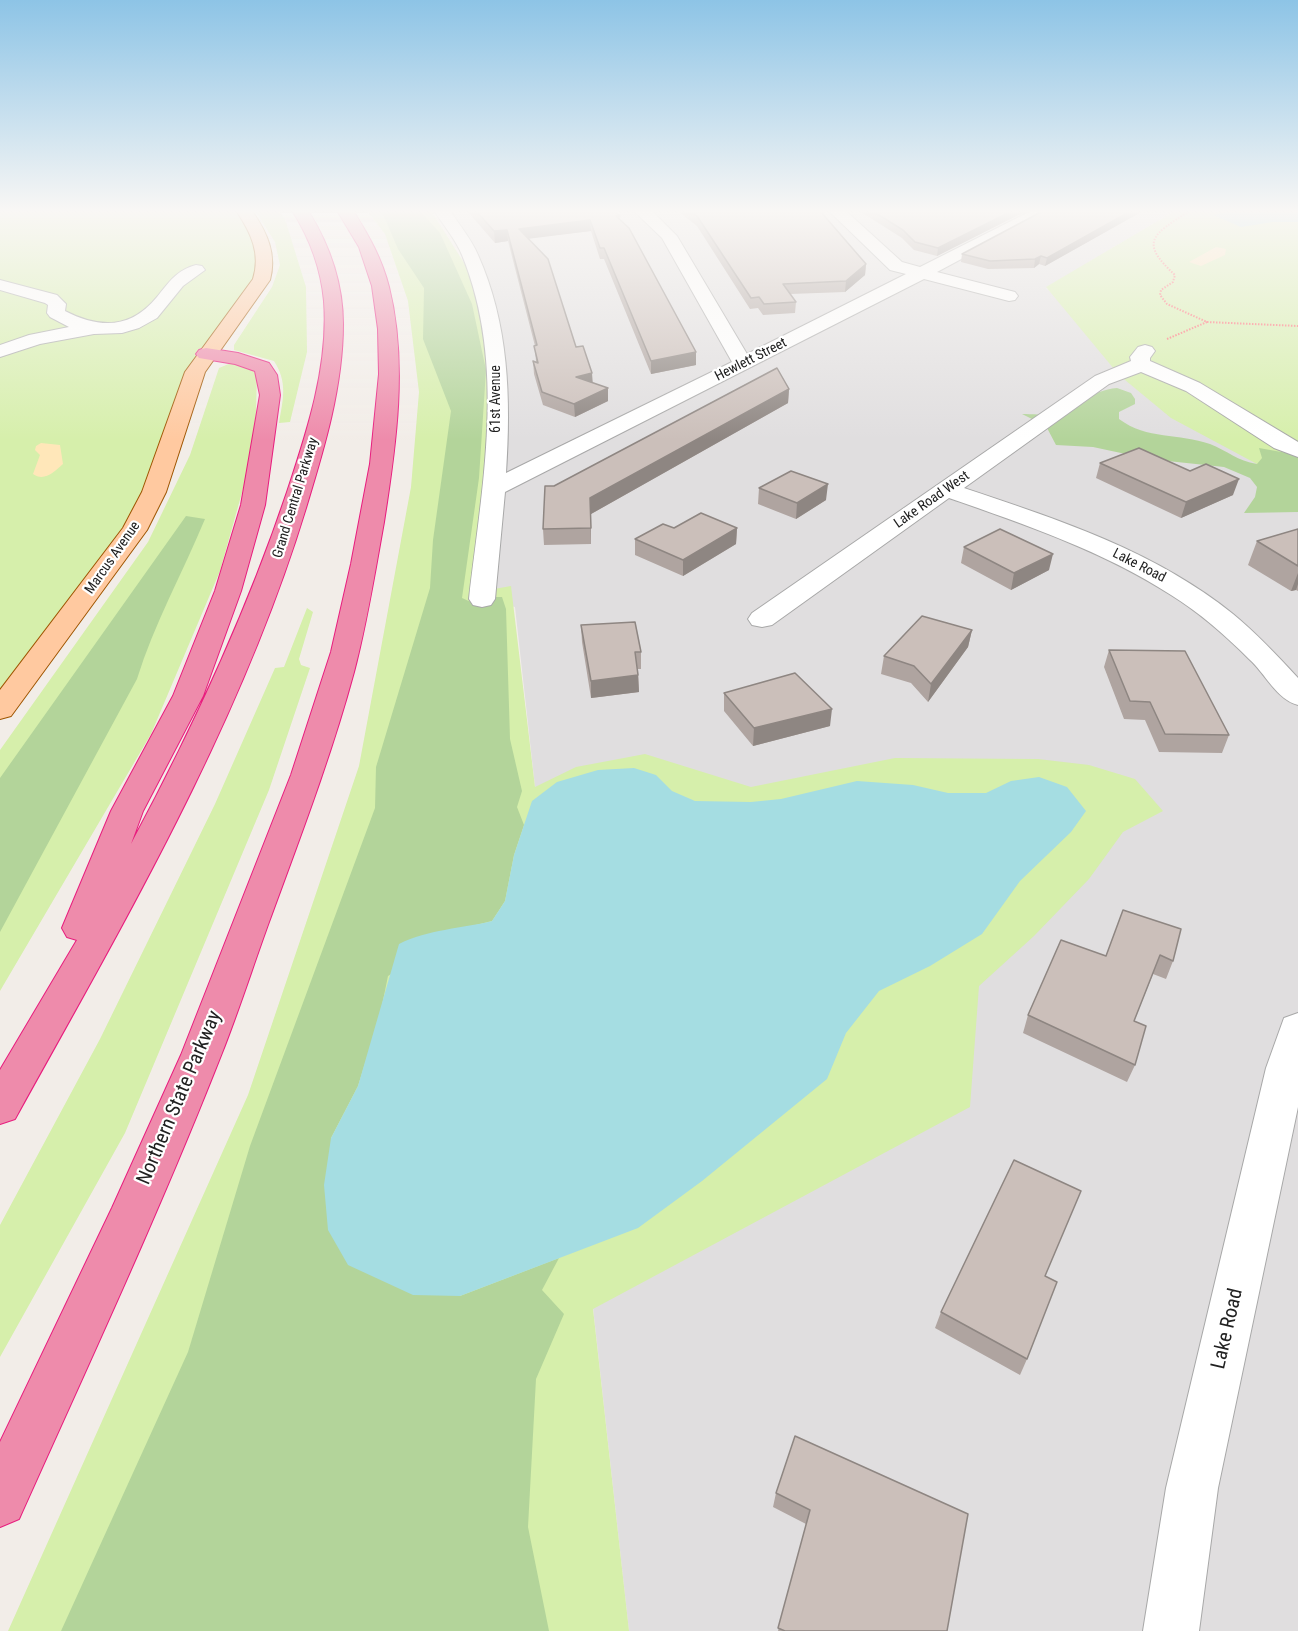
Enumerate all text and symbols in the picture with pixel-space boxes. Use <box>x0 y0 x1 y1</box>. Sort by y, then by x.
street label: Hewlett Street <box>712 335 790 385</box>
street label: 61st Avenue <box>488 365 504 433</box>
street label: Grand Central Parkway <box>270 436 322 560</box>
street label: Lake Road West <box>891 468 973 532</box>
street label: Marcus Avenue <box>82 519 144 597</box>
street label: Lake Road <box>1110 545 1168 587</box>
street label: Northern State Parkway <box>133 1007 227 1189</box>
street label: Lake Road <box>1207 1286 1249 1372</box>

